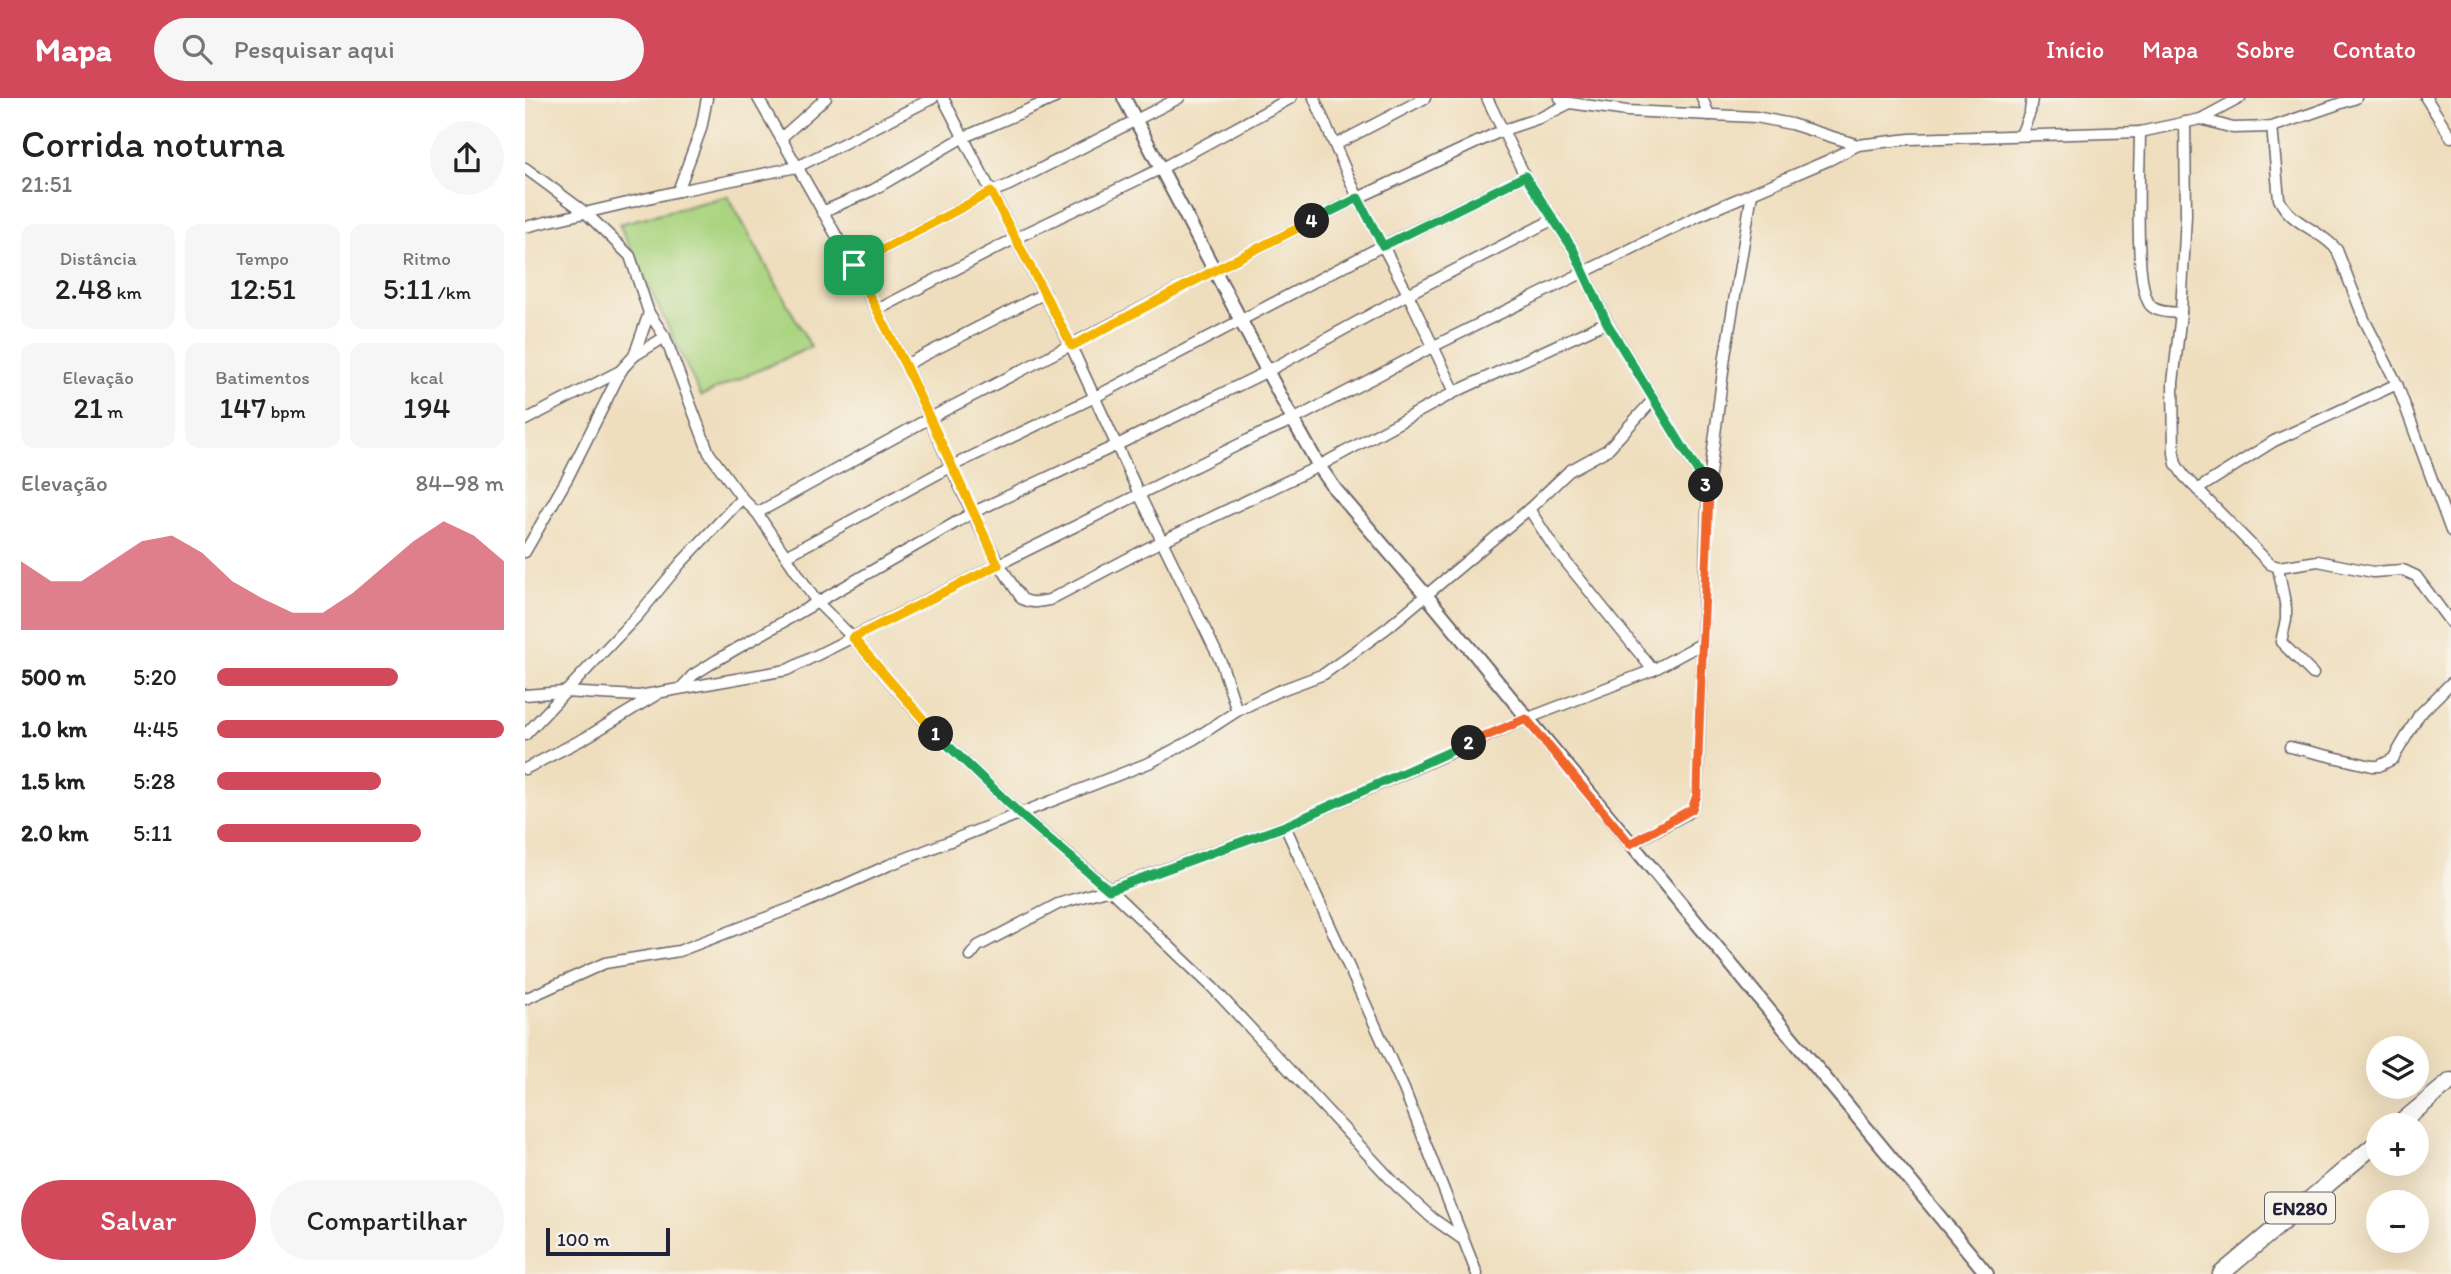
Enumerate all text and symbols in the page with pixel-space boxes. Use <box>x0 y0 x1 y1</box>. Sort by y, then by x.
search box <box>154 18 644 81</box>
text: Mapa <box>35 30 112 69</box>
icon: search <box>178 30 216 68</box>
text: Pesquisar aqui <box>234 33 395 65</box>
text: Início <box>2046 35 2104 64</box>
text: Mapa <box>2142 35 2198 64</box>
text: Sobre <box>2236 35 2295 64</box>
text: Contato <box>2333 35 2416 64</box>
text: Corrida noturna <box>21 121 285 167</box>
button: share <box>430 121 504 195</box>
text: 21:51 <box>21 170 72 198</box>
pin: 4 <box>1295 204 1329 238</box>
text: 4 <box>1306 209 1317 232</box>
pin <box>824 235 884 295</box>
icon: arrive <box>835 246 873 284</box>
text: Distância <box>60 247 137 270</box>
text: Tempo <box>236 247 289 270</box>
text: Ritmo <box>403 247 451 270</box>
text: 2.48 <box>55 270 112 307</box>
text: 12:51 <box>229 270 296 307</box>
text: 5:11 <box>383 270 434 307</box>
text: km <box>112 281 142 304</box>
text: /km <box>434 281 471 304</box>
text: Elevação <box>62 366 134 389</box>
text: Batimentos <box>215 366 310 389</box>
text: kcal <box>410 366 444 389</box>
text: 21 <box>73 389 103 426</box>
text: 147 <box>219 389 266 426</box>
text: 194 <box>403 389 451 426</box>
text: m <box>103 400 123 423</box>
text: bpm <box>266 400 306 423</box>
pin: 3 <box>1689 468 1723 502</box>
text: Elevação <box>21 469 108 497</box>
text: 84–98 m <box>416 469 504 497</box>
text: 3 <box>1700 473 1711 496</box>
text: 500 m <box>21 663 86 691</box>
text: 5:20 <box>133 663 177 691</box>
text: 1.0 km <box>21 715 87 743</box>
text: 4:45 <box>133 715 178 743</box>
pin: 1 <box>919 716 953 752</box>
text: 1 <box>931 722 940 745</box>
pin: 2 <box>1451 726 1487 760</box>
text: 2 <box>1464 731 1474 754</box>
text: 1.5 km <box>21 767 85 795</box>
text: 5:28 <box>133 767 175 795</box>
text: 2.0 km <box>21 819 89 847</box>
text: 5:11 <box>133 819 172 847</box>
map controls <box>2366 1036 2429 1253</box>
button: layers <box>2366 1036 2429 1099</box>
button: + <box>2366 1113 2429 1176</box>
button: Salvar <box>21 1180 256 1260</box>
button: Compartilhar <box>270 1180 504 1260</box>
button: − <box>2366 1190 2429 1253</box>
road number: EN280 <box>2265 1192 2335 1224</box>
scale bar <box>546 1225 670 1257</box>
text: 100 m <box>557 1228 609 1251</box>

